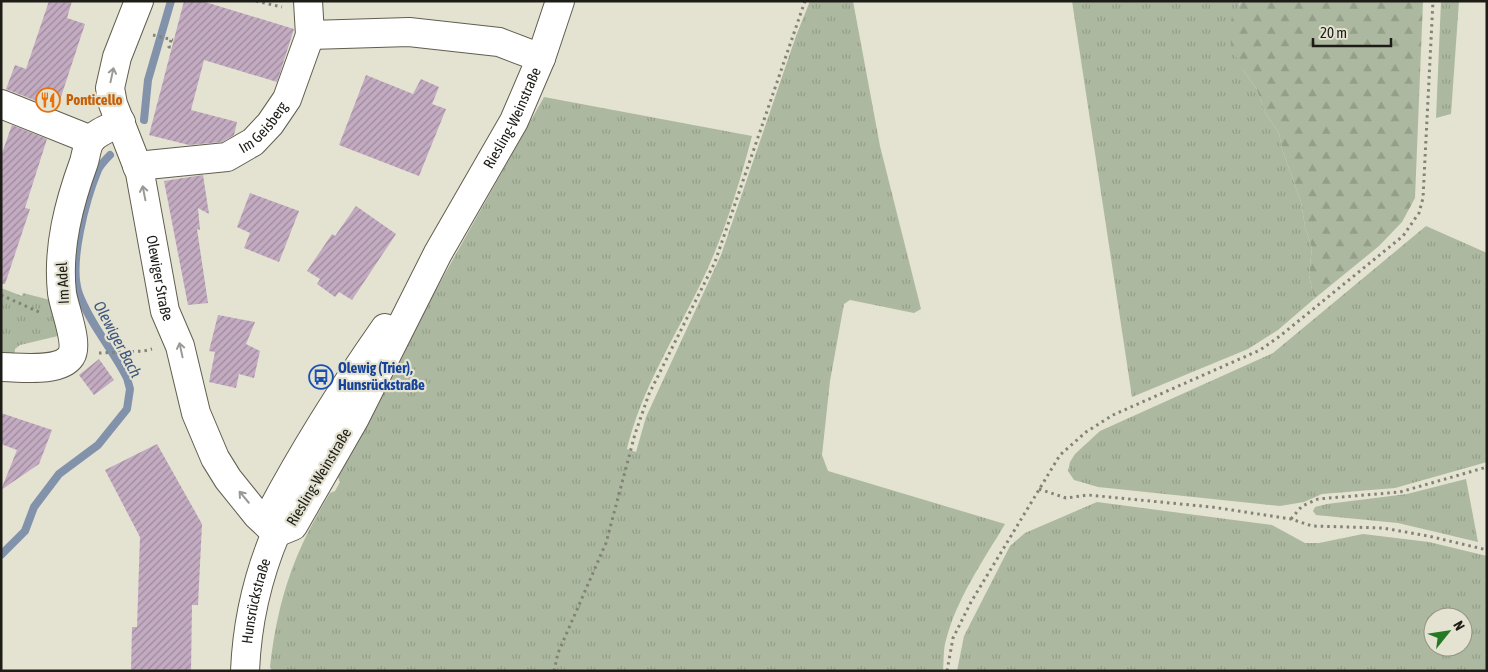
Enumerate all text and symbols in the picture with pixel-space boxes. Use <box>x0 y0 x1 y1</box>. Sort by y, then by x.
scale bar <box>1313 15 1390 47</box>
text: 20 m <box>1320 24 1347 41</box>
street label: Riesling-Weinstraße <box>480 65 544 171</box>
one-way arrow <box>108 68 117 84</box>
restaurant icon: Ponticello <box>35 87 61 113</box>
place label: Ponticello <box>66 91 123 108</box>
street label: Im Geisberg <box>236 98 291 156</box>
one-way arrow <box>138 186 148 202</box>
street label: Olewiger Straße <box>143 234 177 323</box>
street label: Im Adel <box>53 262 72 304</box>
water label: Olewiger Bach <box>90 298 146 381</box>
one-way arrow <box>176 343 185 359</box>
place label: Olewig (Trier), Hunsrückstraße <box>338 359 425 393</box>
bus stop icon: Olewig (Trier), Hunsrückstraße <box>308 364 334 390</box>
street label: Riesling-Weinstraße <box>283 425 354 528</box>
one-way arrow <box>238 491 249 504</box>
street label: Hunsrückstraße <box>238 556 274 645</box>
north arrow <box>1423 607 1473 657</box>
text: N <box>1450 618 1468 633</box>

